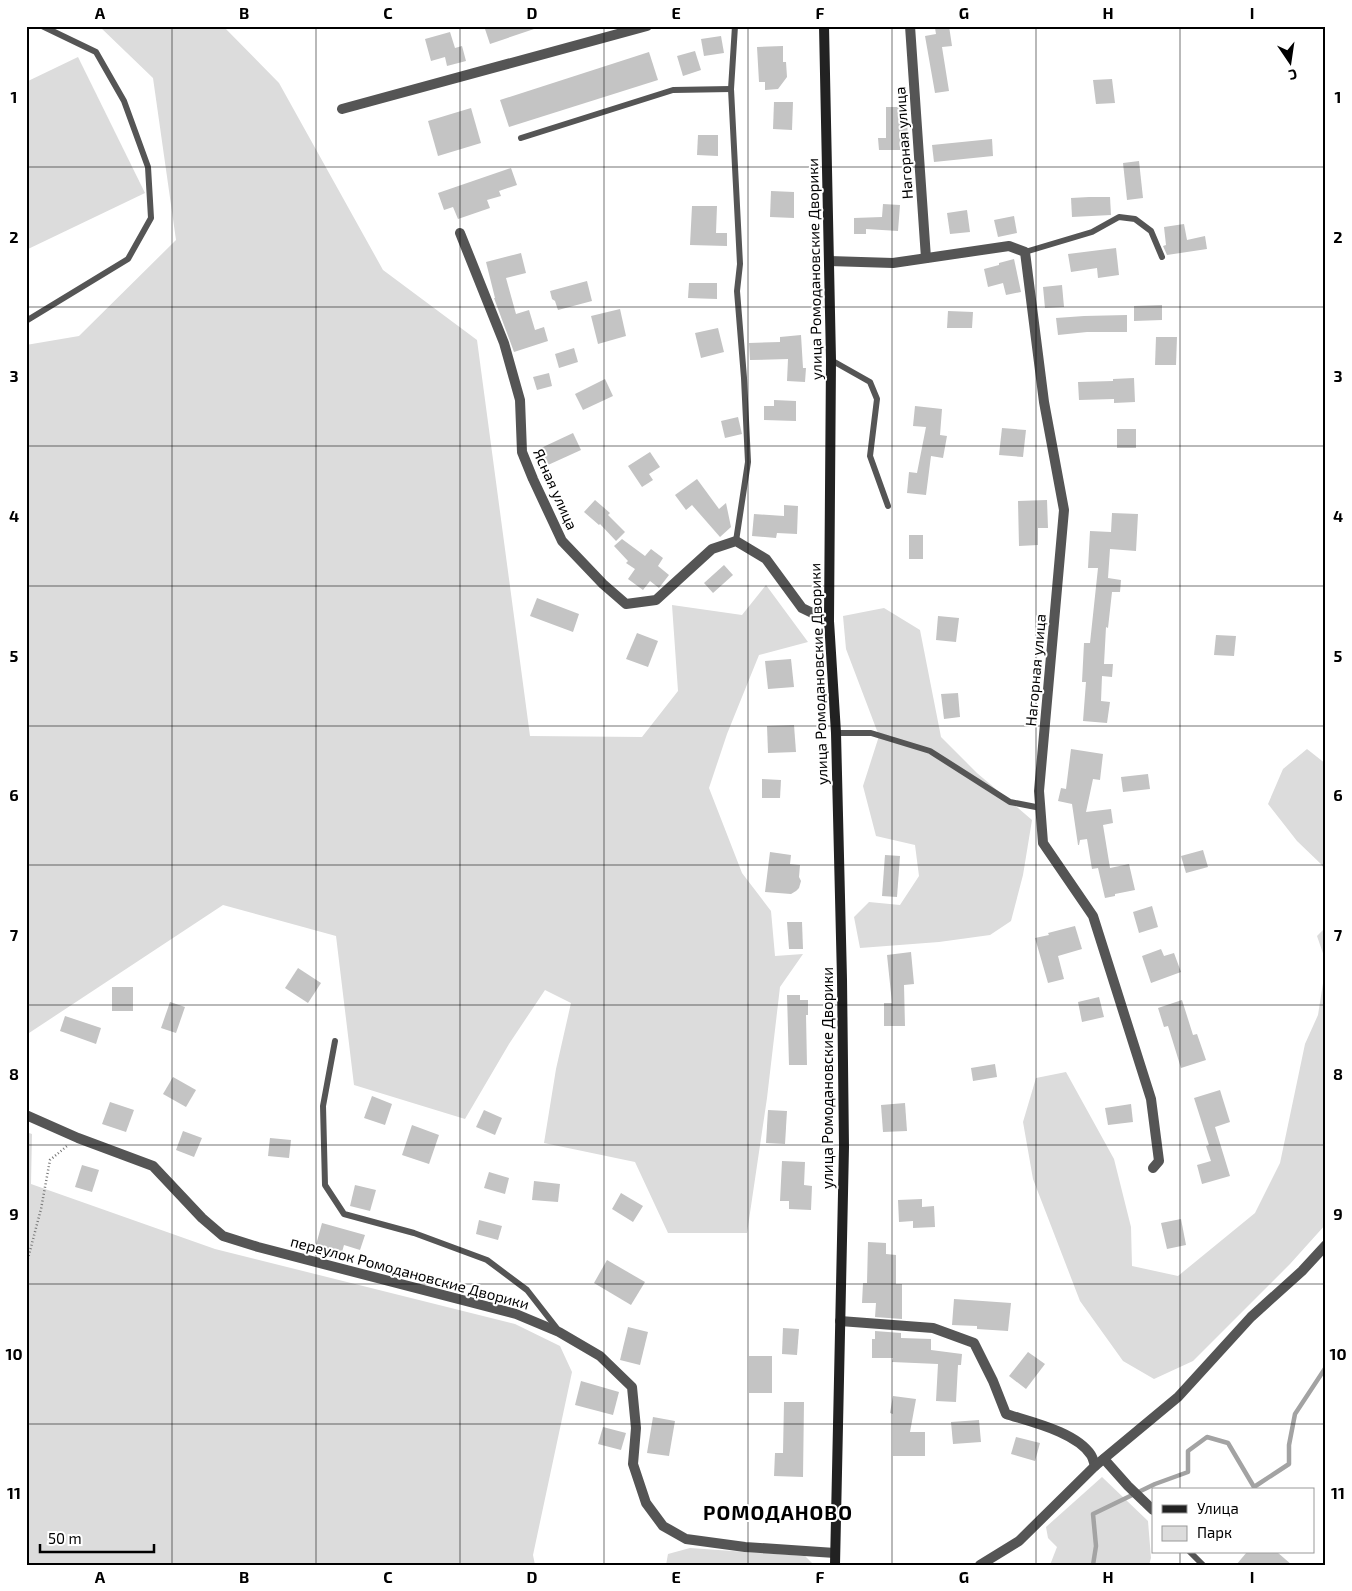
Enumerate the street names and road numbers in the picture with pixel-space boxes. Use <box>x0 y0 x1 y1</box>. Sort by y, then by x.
street label: Нагорная улица <box>890 86 917 200</box>
street label: улица Ромодановские Дворики <box>803 158 826 380</box>
street label: Ясная улица <box>529 446 582 533</box>
street label: улица Ромодановские Дворики <box>805 563 832 785</box>
street label: Нагорная улица <box>1021 613 1050 727</box>
street label: улица Ромодановские Дворики <box>818 967 837 1189</box>
street label: переулок Ромодановские Дворики <box>288 1231 531 1314</box>

